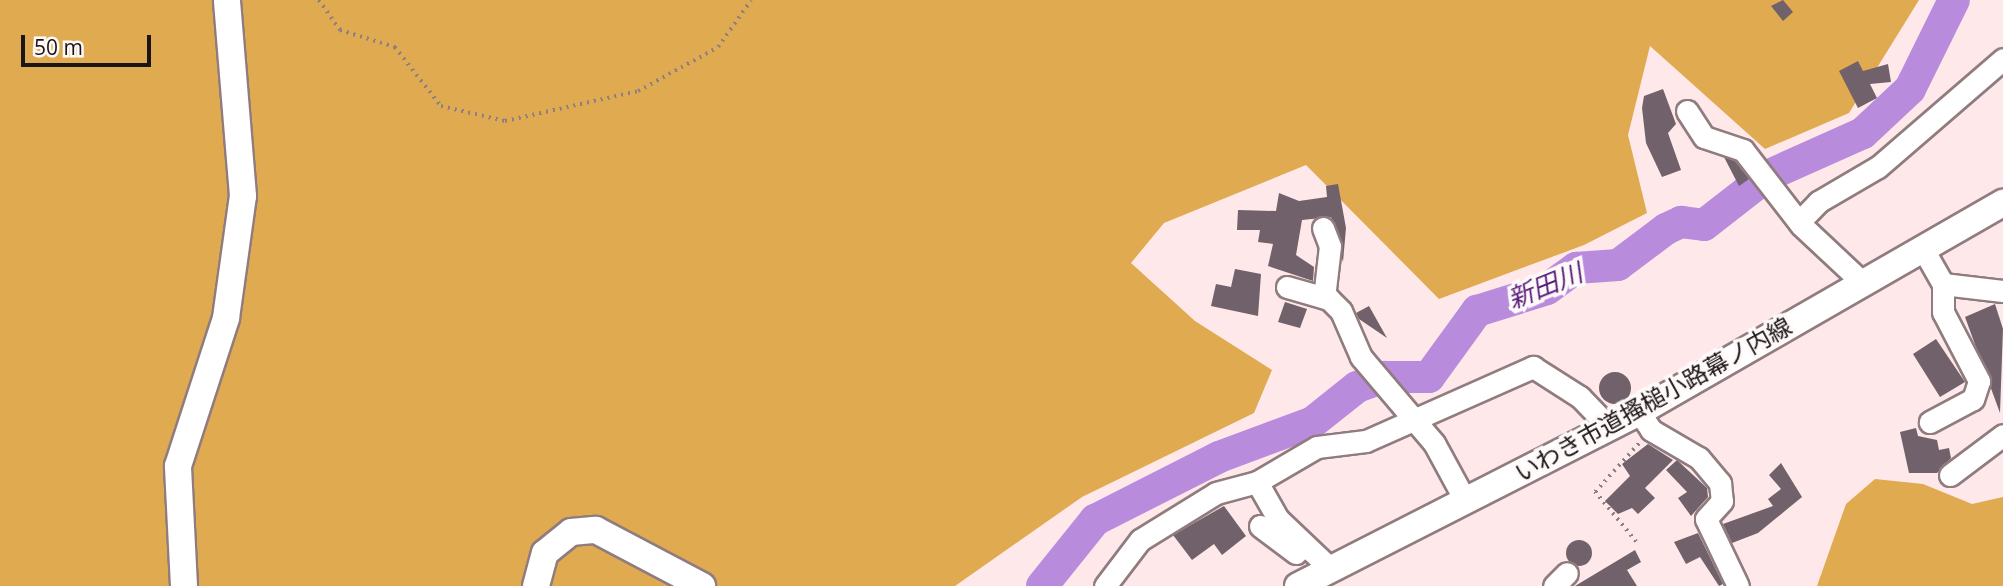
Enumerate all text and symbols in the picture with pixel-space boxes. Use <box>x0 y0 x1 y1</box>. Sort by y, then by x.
scale bar <box>24 21 154 65</box>
text: 50 m <box>34 33 83 61</box>
water label: 新田川 <box>1503 257 1587 315</box>
street label: いわき市道搔槌小路幕ノ内線 <box>1510 311 1796 487</box>

